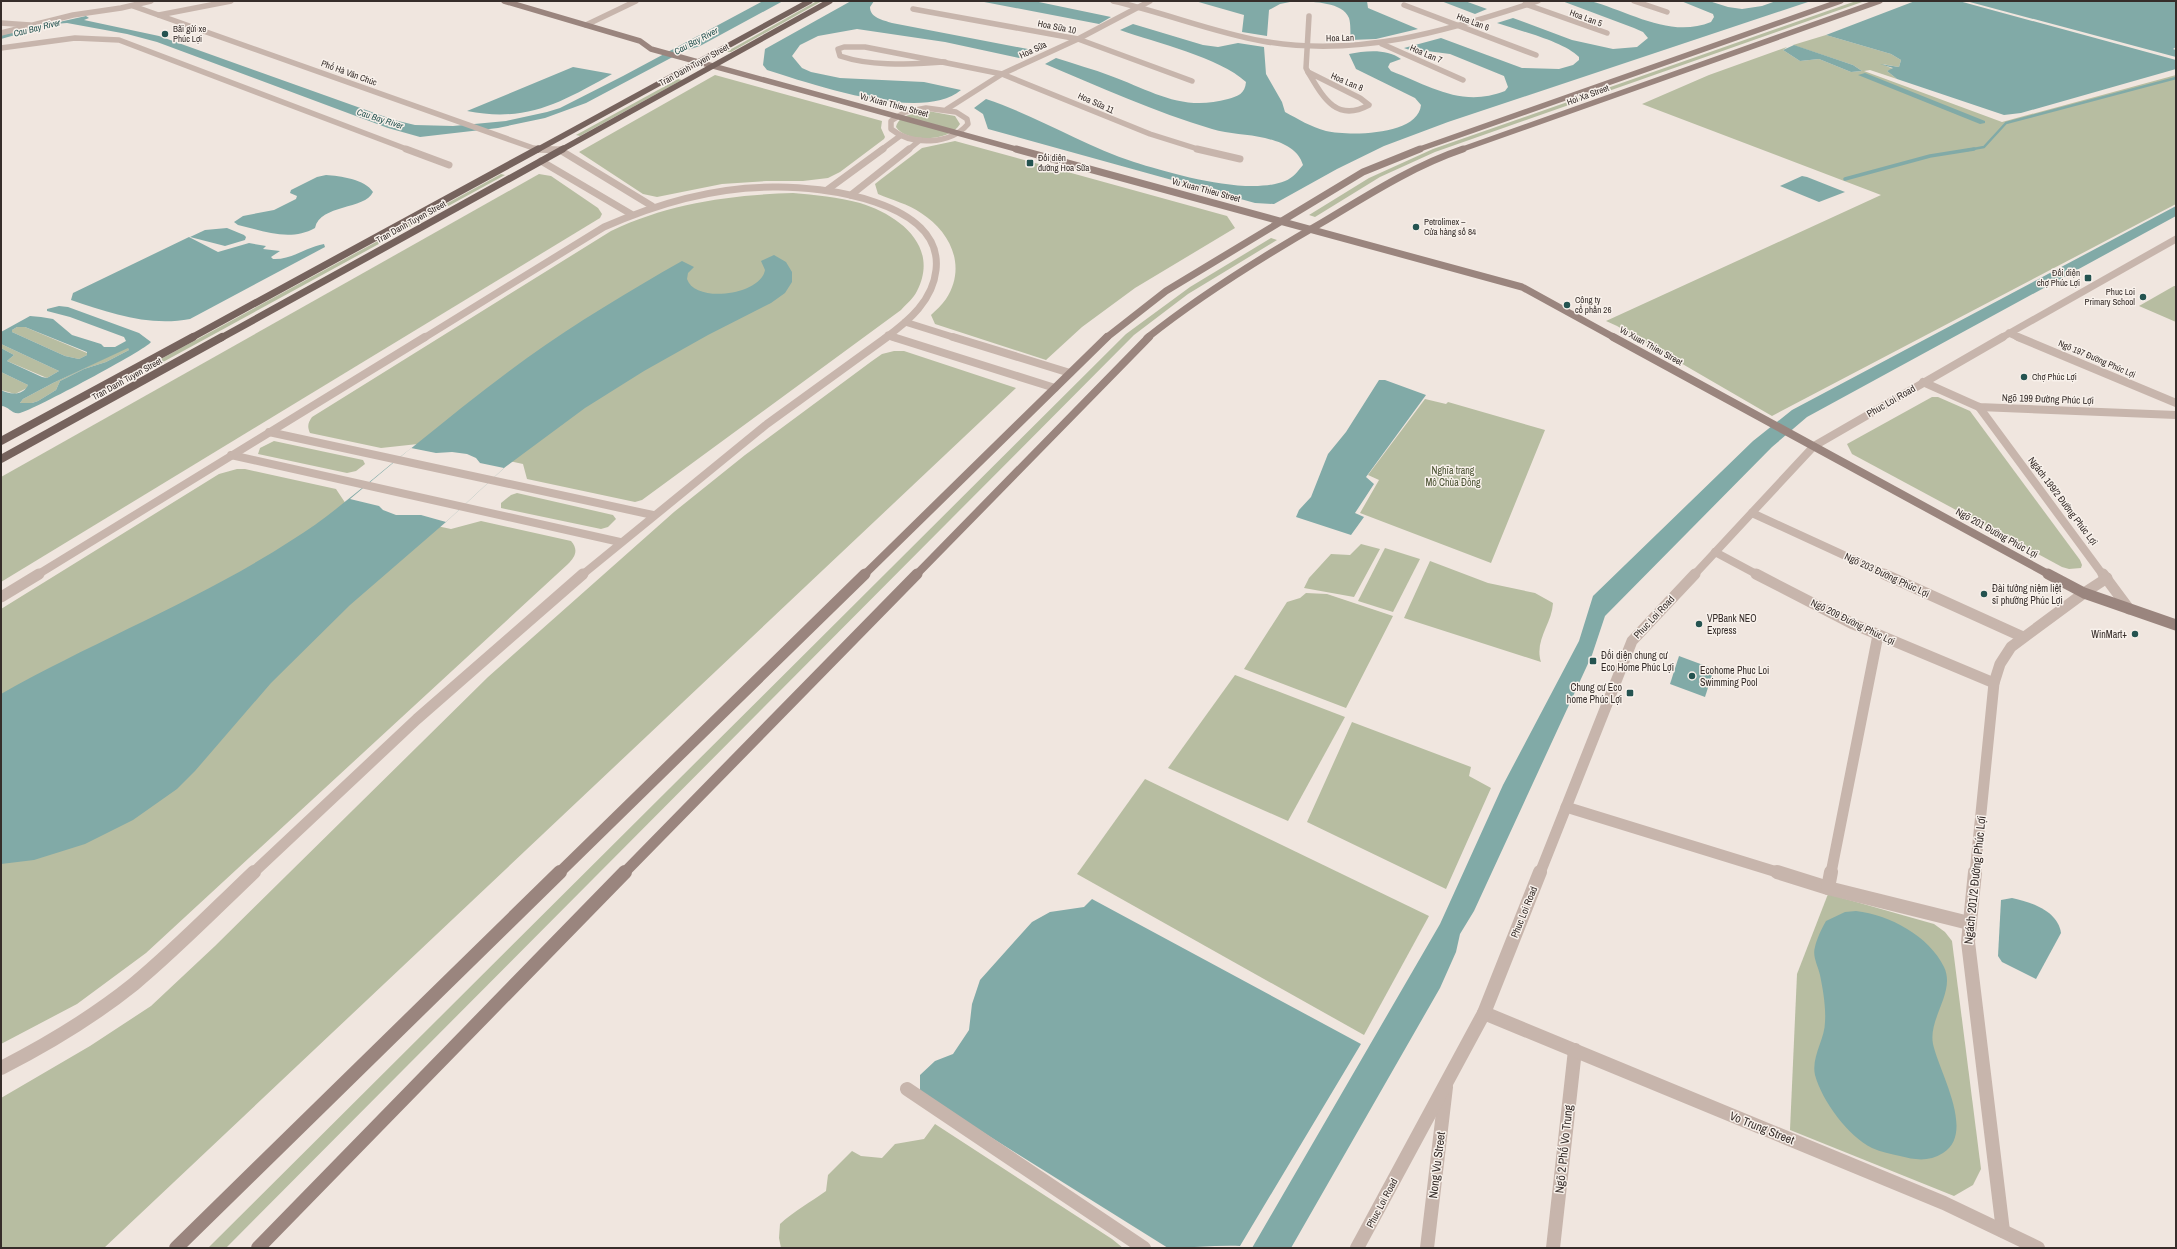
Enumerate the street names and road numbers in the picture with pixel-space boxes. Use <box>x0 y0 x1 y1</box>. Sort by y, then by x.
street label: Hoa Lan 5 <box>1568 7 1604 29</box>
street label: Hoa Lan 6 <box>1455 10 1491 34</box>
street label: Hoa Sữa 10 <box>1037 17 1077 37</box>
street label: Hoa Lan <box>1326 32 1354 44</box>
street label: Hoa Sữa <box>1017 38 1049 62</box>
street label: Tran Danh Tuyen Street <box>657 41 731 89</box>
street label: Hoa Lan 7 <box>1408 42 1444 66</box>
street label: Phố Hà Văn Chúc <box>319 57 379 89</box>
street label: Hoa Lan 8 <box>1329 70 1365 94</box>
street label: Hoi Xa Street <box>1565 82 1611 108</box>
street label: Vu Xuan Thieu Street <box>858 90 930 120</box>
street label: Hoa Sữa 11 <box>1076 90 1116 116</box>
street label: Vu Xuan Thieu Street <box>1170 175 1242 205</box>
street label: Tran Danh Tuyen Street <box>374 198 448 246</box>
street label: Vu Xuan Thieu Street <box>1617 324 1685 368</box>
street label: Ngõ 197 Đường Phúc Lợi <box>2057 337 2137 381</box>
street label: Tran Danh Tuyen Street <box>90 355 164 403</box>
street label: Phuc Loi Road <box>1864 382 1918 420</box>
street label: Ngõ 199 Đường Phúc Lợi <box>2002 391 2094 407</box>
street label: Ngách 199/2 Đường Phúc Lợi <box>2025 454 2101 548</box>
street label: Ngõ 201 Đường Phúc Lợi <box>1954 505 2040 561</box>
street label: Ngõ 203 Đường Phúc Lợi <box>1843 550 1931 600</box>
street label: Phuc Loi Road <box>1631 593 1677 641</box>
street label: Ngõ 209 Đường Phúc Lợi <box>1809 596 1897 648</box>
street label: Ngách 201/2 Đường Phúc Lợi <box>1960 815 1990 945</box>
street label: Phuc Loi Road <box>1508 884 1540 940</box>
street label: Ngõ 2 Phố Vo Trung <box>1551 1104 1577 1194</box>
street label: Vo Trung Street <box>1727 1108 1797 1148</box>
street label: Nong Vu Street <box>1425 1131 1449 1199</box>
street label: Phuc Loi Road <box>1364 1176 1400 1230</box>

